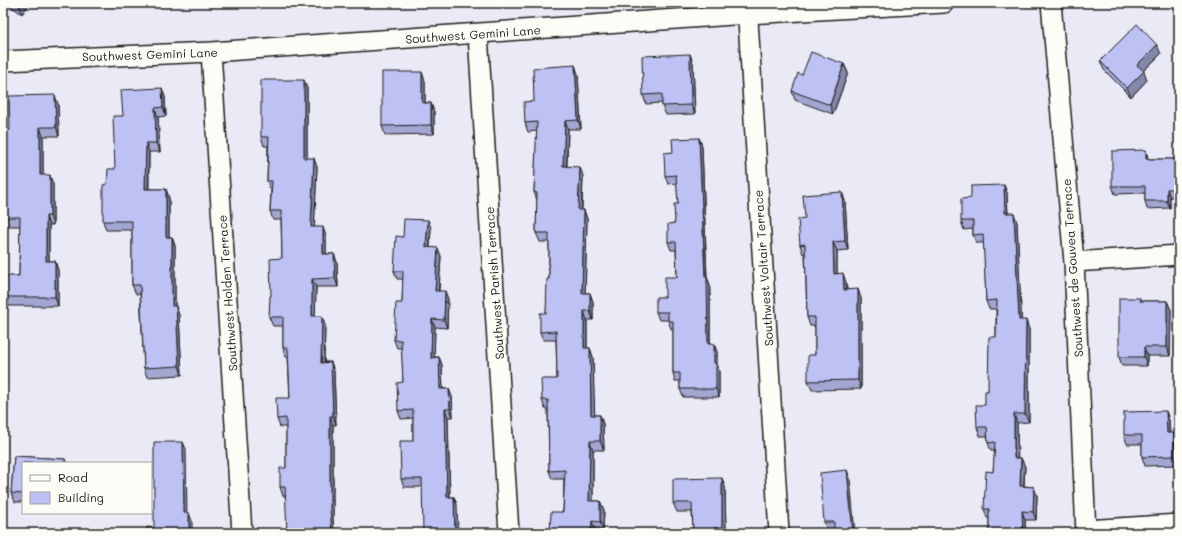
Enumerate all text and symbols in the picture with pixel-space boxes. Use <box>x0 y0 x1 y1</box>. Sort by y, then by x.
street label: Southwest Gemini Lane <box>405 21 541 47</box>
street label: Southwest Gemini Lane <box>82 44 218 64</box>
street label: Southwest de Gouvea Terrace <box>1058 178 1086 358</box>
street label: Southwest Voltair Terrace <box>750 189 776 347</box>
street label: Southwest Parish Terrace <box>481 206 507 360</box>
street label: Southwest Holden Terrace <box>214 214 240 372</box>
legend <box>22 462 152 514</box>
text: Road <box>58 469 88 485</box>
text: Building <box>58 489 104 505</box>

